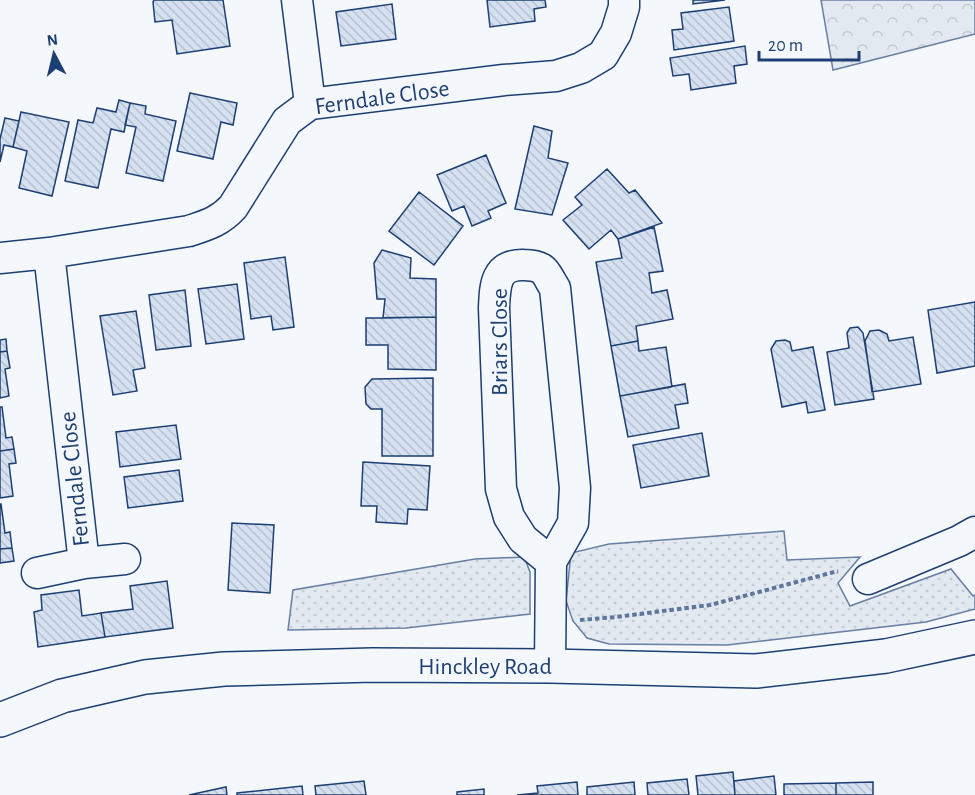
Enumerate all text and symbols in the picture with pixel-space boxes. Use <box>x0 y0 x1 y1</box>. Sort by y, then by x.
north arrow <box>24 24 84 84</box>
scale bar <box>759 24 860 62</box>
text: N <box>46 31 59 49</box>
text: 20 m <box>768 37 803 55</box>
street label: Ferndale Close <box>313 77 451 119</box>
street label: Briars Close <box>488 288 512 396</box>
street label: Ferndale Close <box>56 410 94 547</box>
street label: Hinckley Road <box>418 655 552 679</box>

